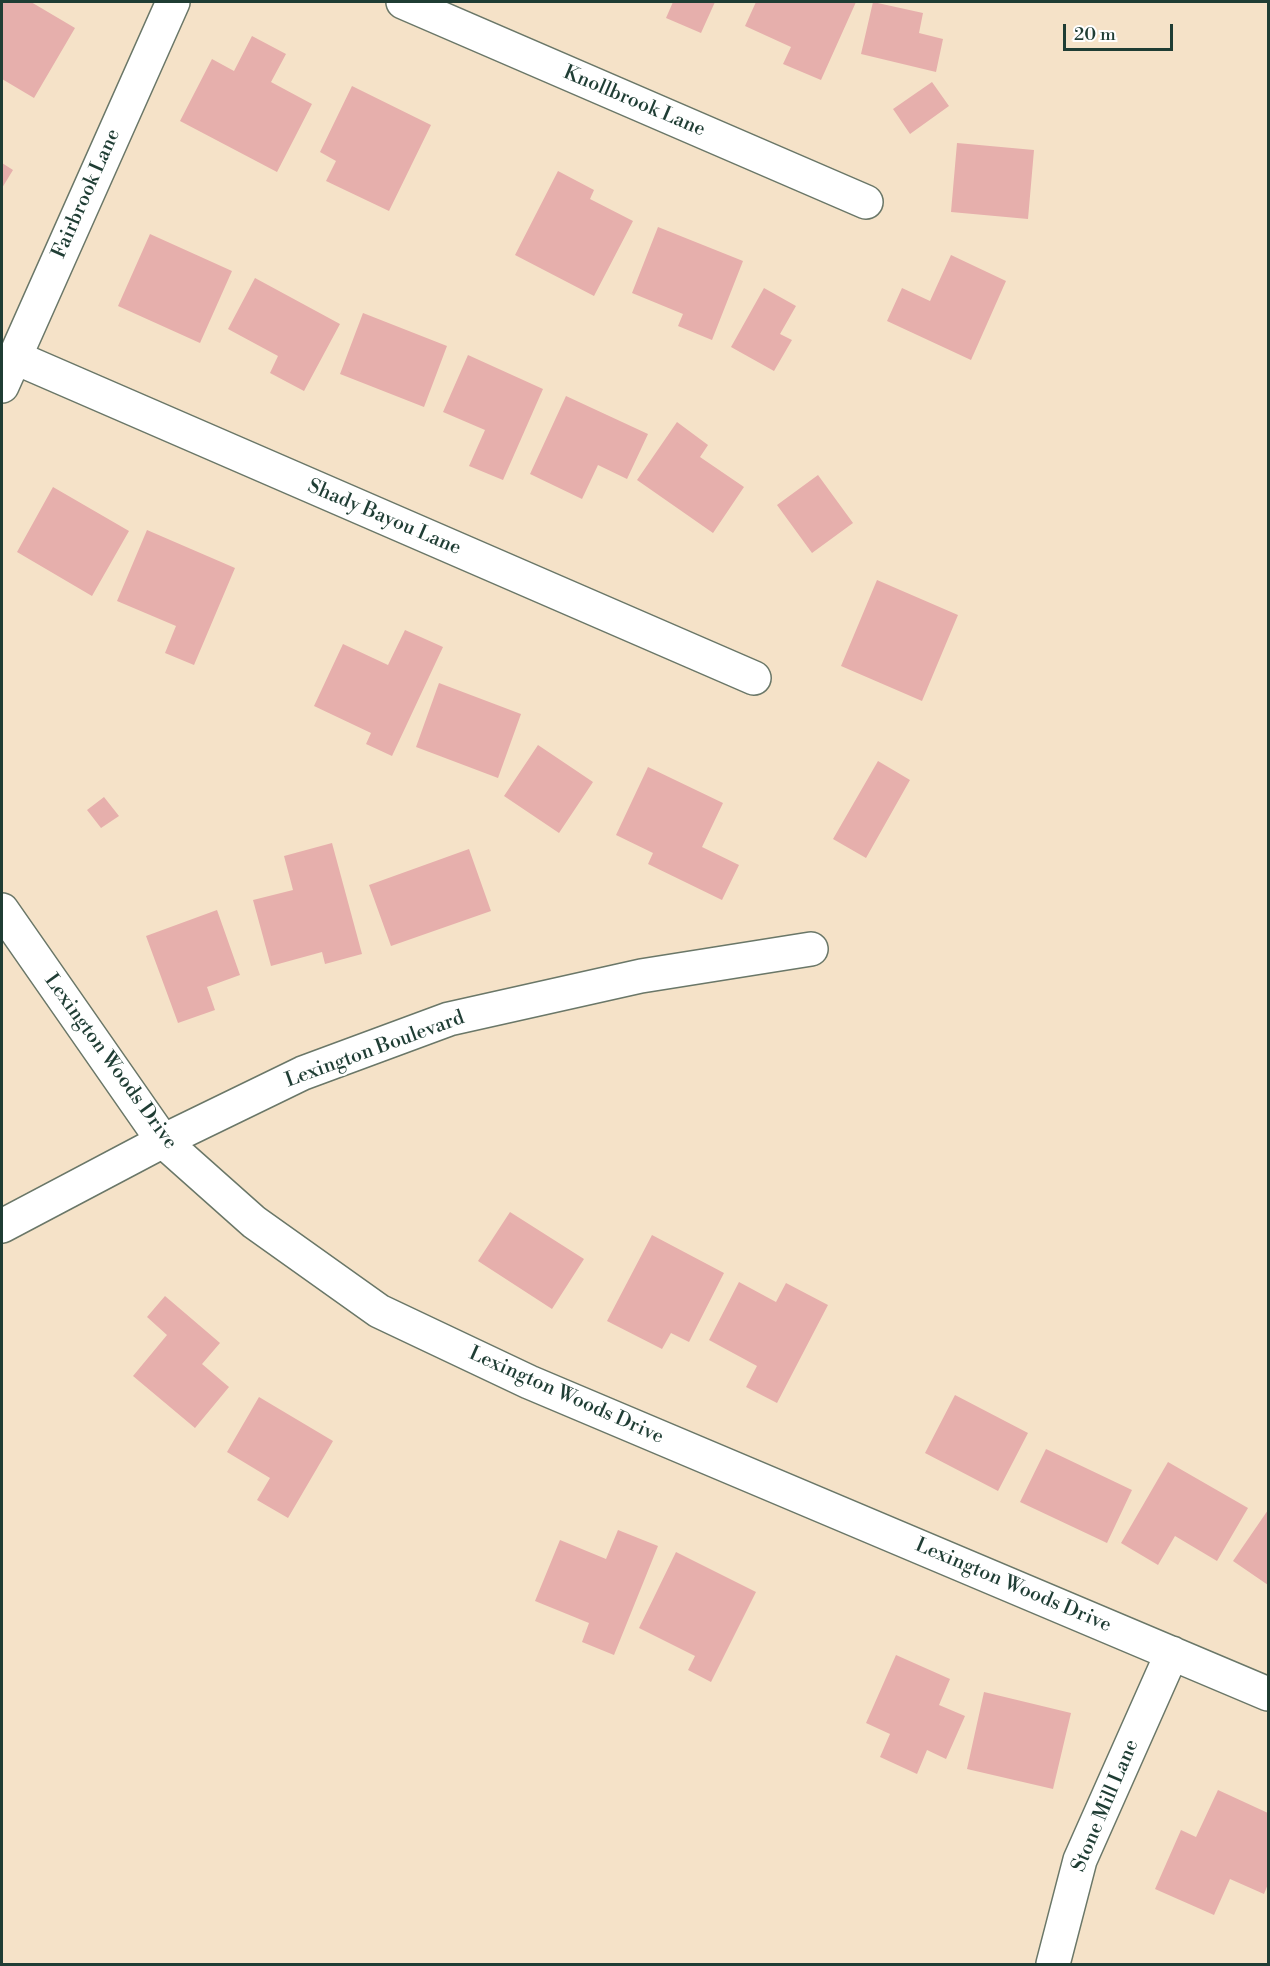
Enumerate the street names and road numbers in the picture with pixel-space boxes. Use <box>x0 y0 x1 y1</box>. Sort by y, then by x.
street label: Knollbrook Lane <box>559 61 709 143</box>
street label: Fairbrook Lane <box>48 125 126 263</box>
street label: Shady Bayou Lane <box>304 475 464 561</box>
street label: Lexington Woods Drive <box>38 970 182 1154</box>
street label: Lexington Boulevard <box>282 1006 468 1094</box>
street label: Lexington Woods Drive <box>465 1342 667 1450</box>
street label: Lexington Woods Drive <box>911 1534 1115 1638</box>
street label: Stone Mill Lane <box>1067 1736 1145 1876</box>

